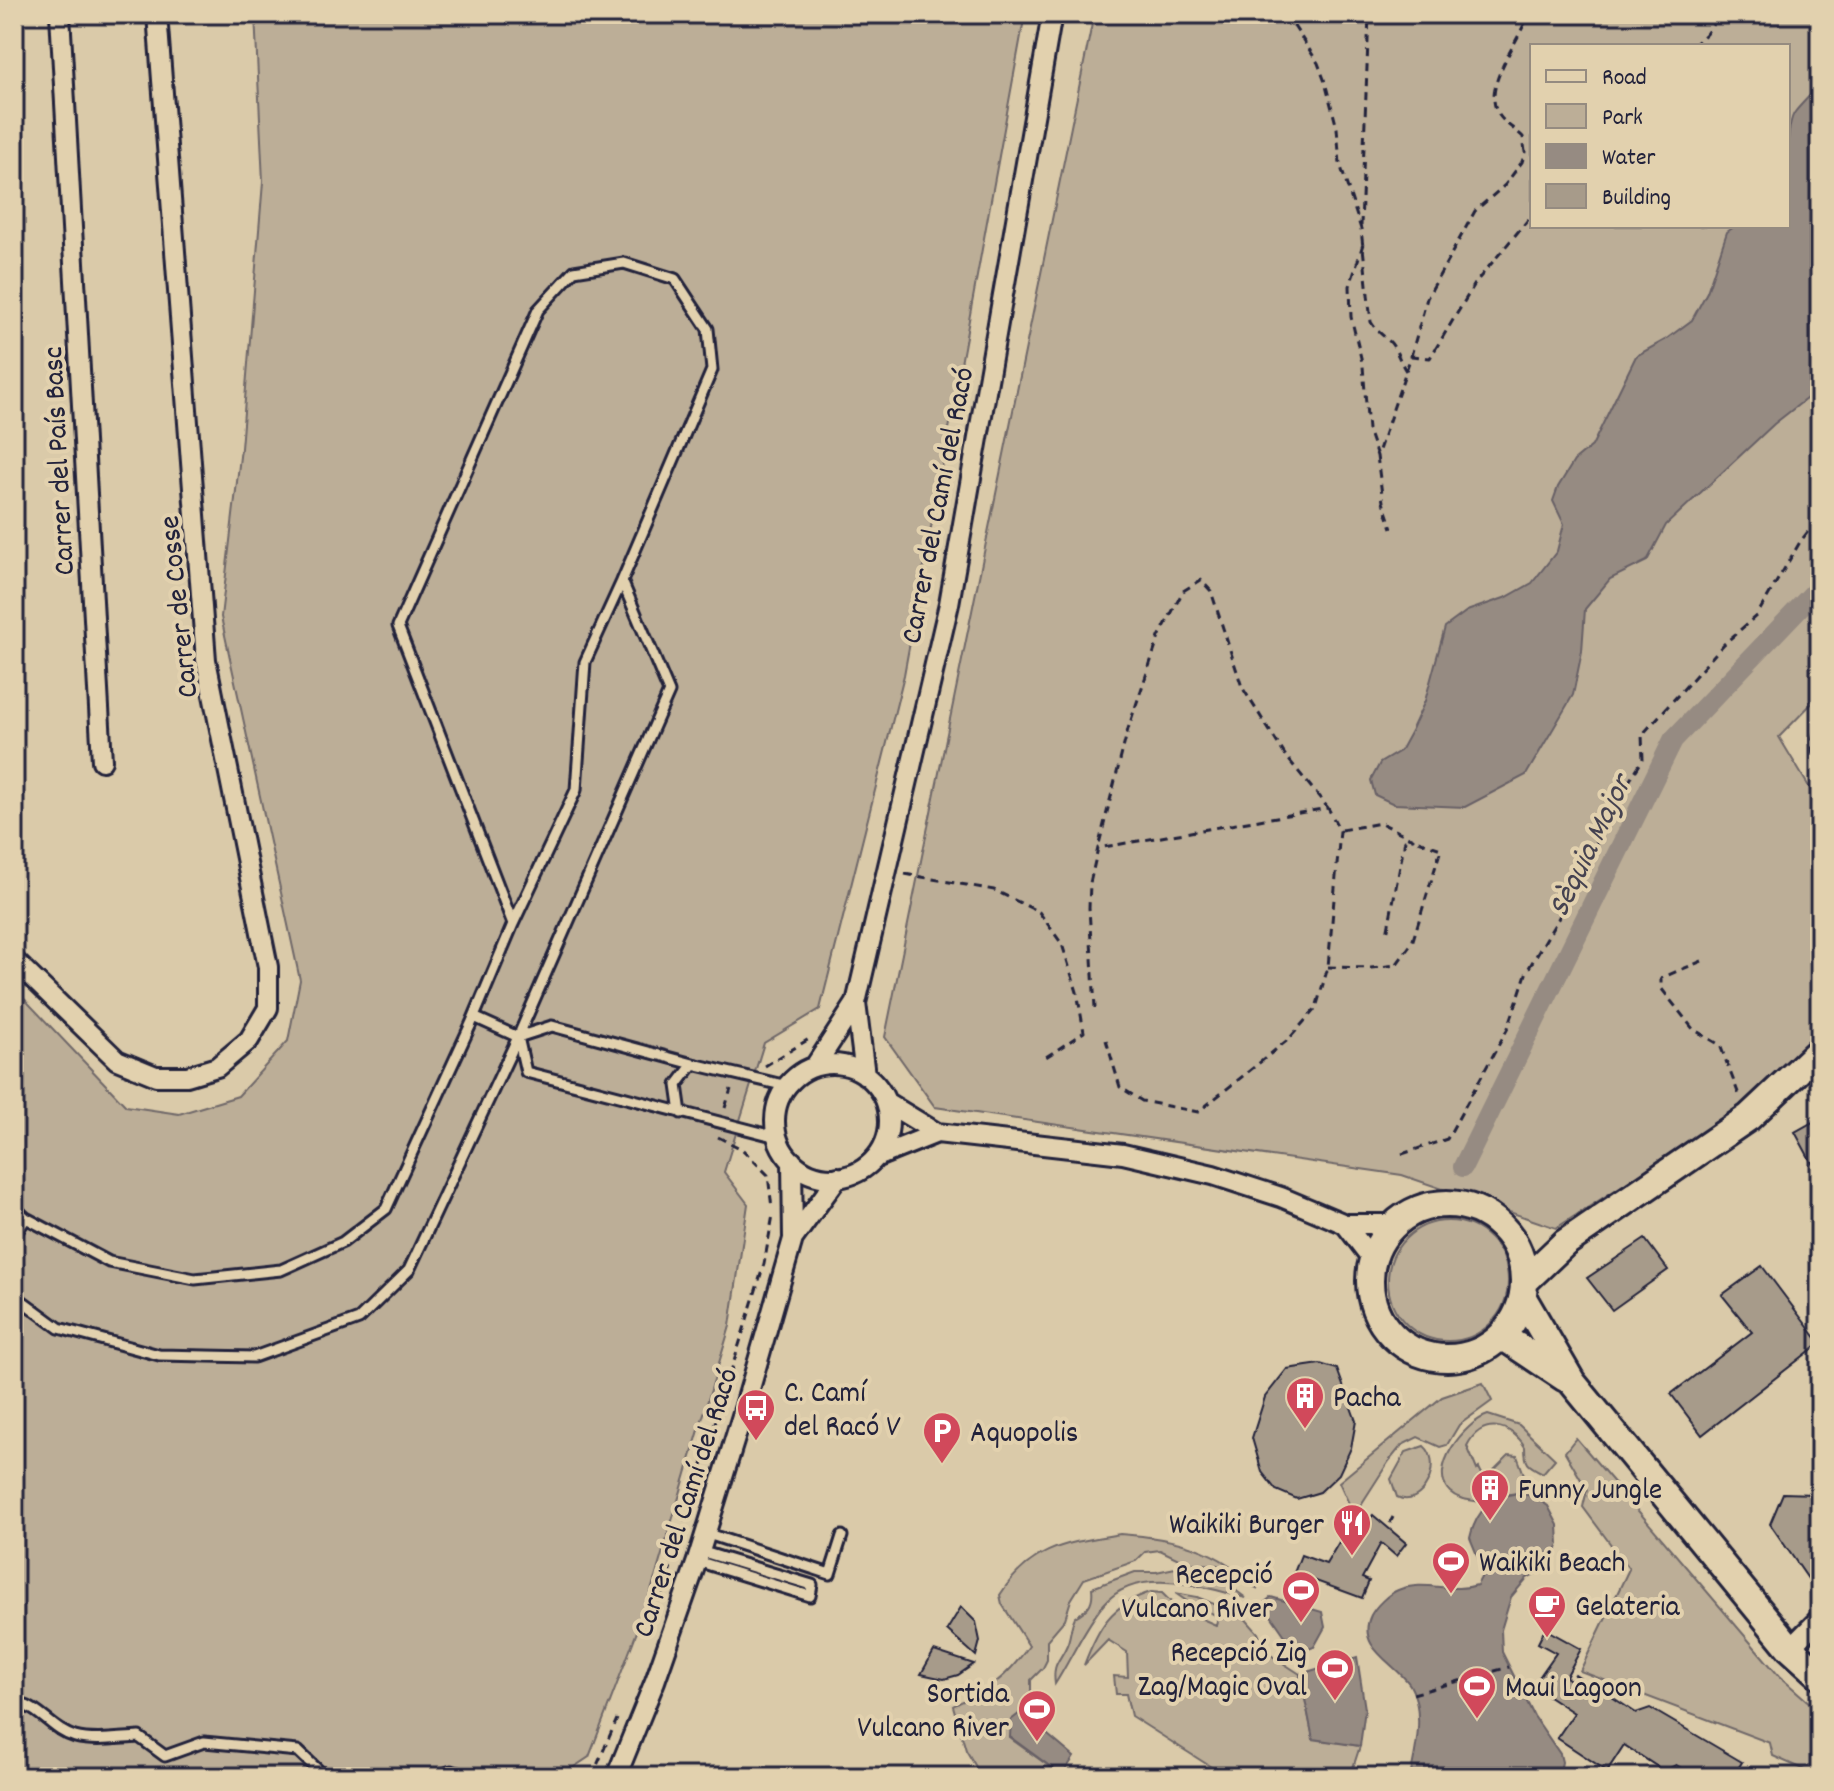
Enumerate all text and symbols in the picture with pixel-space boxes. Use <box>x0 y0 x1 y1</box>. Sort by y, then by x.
legend <box>1530 44 1790 228</box>
text: Road <box>1602 62 1647 96</box>
text: Park <box>1602 102 1643 136</box>
text: Water <box>1602 142 1655 176</box>
text: Building <box>1602 182 1671 216</box>
street label: Carrer del País Basc <box>34 345 89 576</box>
street label: Carrer del Camí del Racó <box>893 364 988 648</box>
street label: Carrer de Cosse <box>151 513 212 700</box>
water label: Sèquia Major <box>1538 766 1648 926</box>
street label: Carrer del Camí del Racó <box>624 1363 752 1644</box>
place label: C. Camí del Racó V <box>784 1374 901 1451</box>
building icon: Pacha <box>1284 1375 1326 1430</box>
place label: Pacha <box>1333 1379 1401 1422</box>
bus stop icon: C. Camí del Racó V <box>735 1387 777 1442</box>
parking icon: Aquopolis <box>921 1410 963 1465</box>
place label: Aquopolis <box>970 1414 1078 1457</box>
building icon: Funny Jungle <box>1469 1467 1511 1522</box>
place label: Funny Jungle <box>1518 1471 1662 1514</box>
restaurant icon: Waikiki Burger <box>1331 1502 1373 1557</box>
place label: Waikiki Burger <box>1169 1506 1324 1549</box>
sports icon: Waikiki Beach <box>1430 1540 1472 1595</box>
place label: Waikiki Beach <box>1479 1544 1626 1587</box>
place label: Recepció Vulcano River <box>1121 1556 1273 1633</box>
sports icon: Recepció Vulcano River <box>1280 1569 1322 1624</box>
cafe icon: Gelateria <box>1526 1584 1568 1639</box>
place label: Gelateria <box>1575 1588 1680 1631</box>
place label: Recepció Zig Zag/Magic Oval <box>1138 1634 1307 1711</box>
sports icon: Recepció Zig Zag/Magic Oval <box>1314 1647 1356 1702</box>
sports icon: Maui Lagoon <box>1456 1665 1498 1720</box>
place label: Maui Lagoon <box>1505 1669 1642 1712</box>
place label: Sortida Vulcano River <box>857 1675 1010 1752</box>
sports icon: Sortida Vulcano River <box>1016 1688 1058 1743</box>

